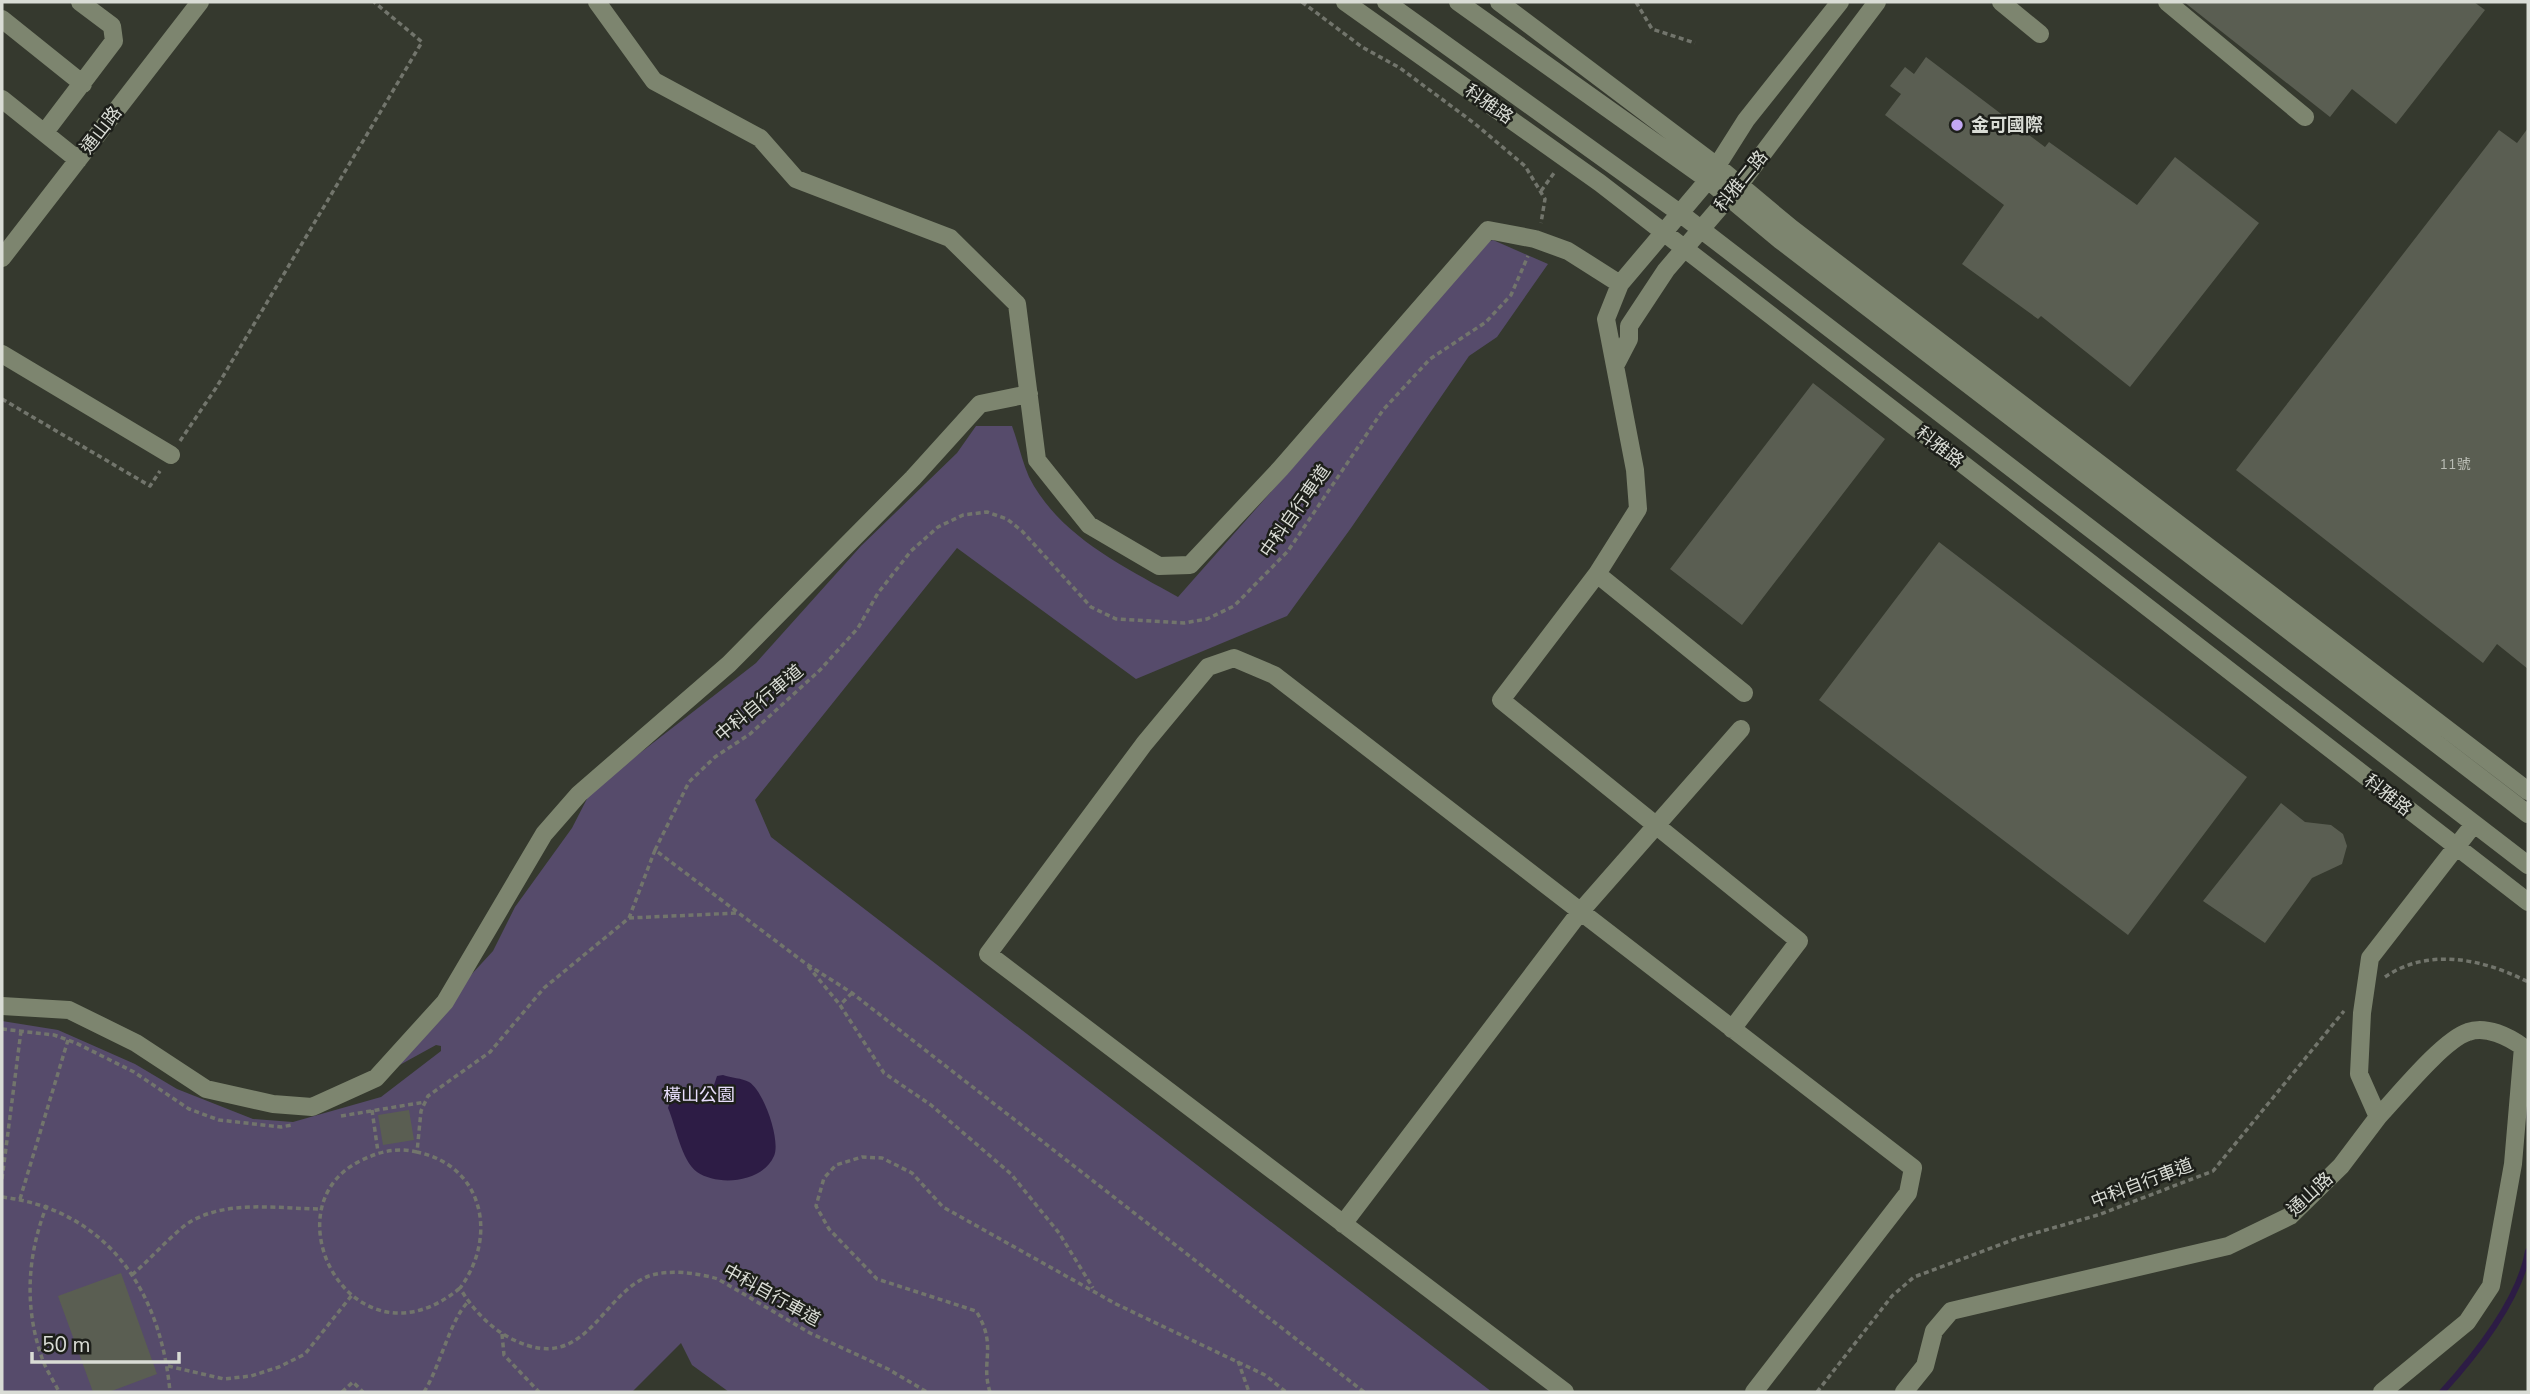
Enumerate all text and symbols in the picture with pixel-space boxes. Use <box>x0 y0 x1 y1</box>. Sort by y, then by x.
street label: 科雅路 <box>1460 79 1518 129</box>
street label: 通山路 <box>75 101 127 159</box>
place label: 金可國際 <box>1971 113 2043 137</box>
marker: 金可國際 <box>1949 117 1965 133</box>
street label: 科雅二路 <box>1709 145 1773 217</box>
street label: 科雅路 <box>1911 421 1969 473</box>
house number: 11號 <box>2440 455 2470 474</box>
street label: 中科自行車道 <box>1254 460 1336 562</box>
street label: 中科自行車道 <box>710 659 808 747</box>
street label: 科雅路 <box>2359 769 2417 821</box>
park label: 橫山公園 <box>663 1083 735 1107</box>
street label: 中科自行車道 <box>2087 1152 2197 1214</box>
street label: 通山路 <box>2282 1167 2338 1221</box>
street label: 中科自行車道 <box>719 1258 825 1332</box>
scale bar <box>32 1320 178 1364</box>
text: 50 m <box>42 1331 91 1359</box>

